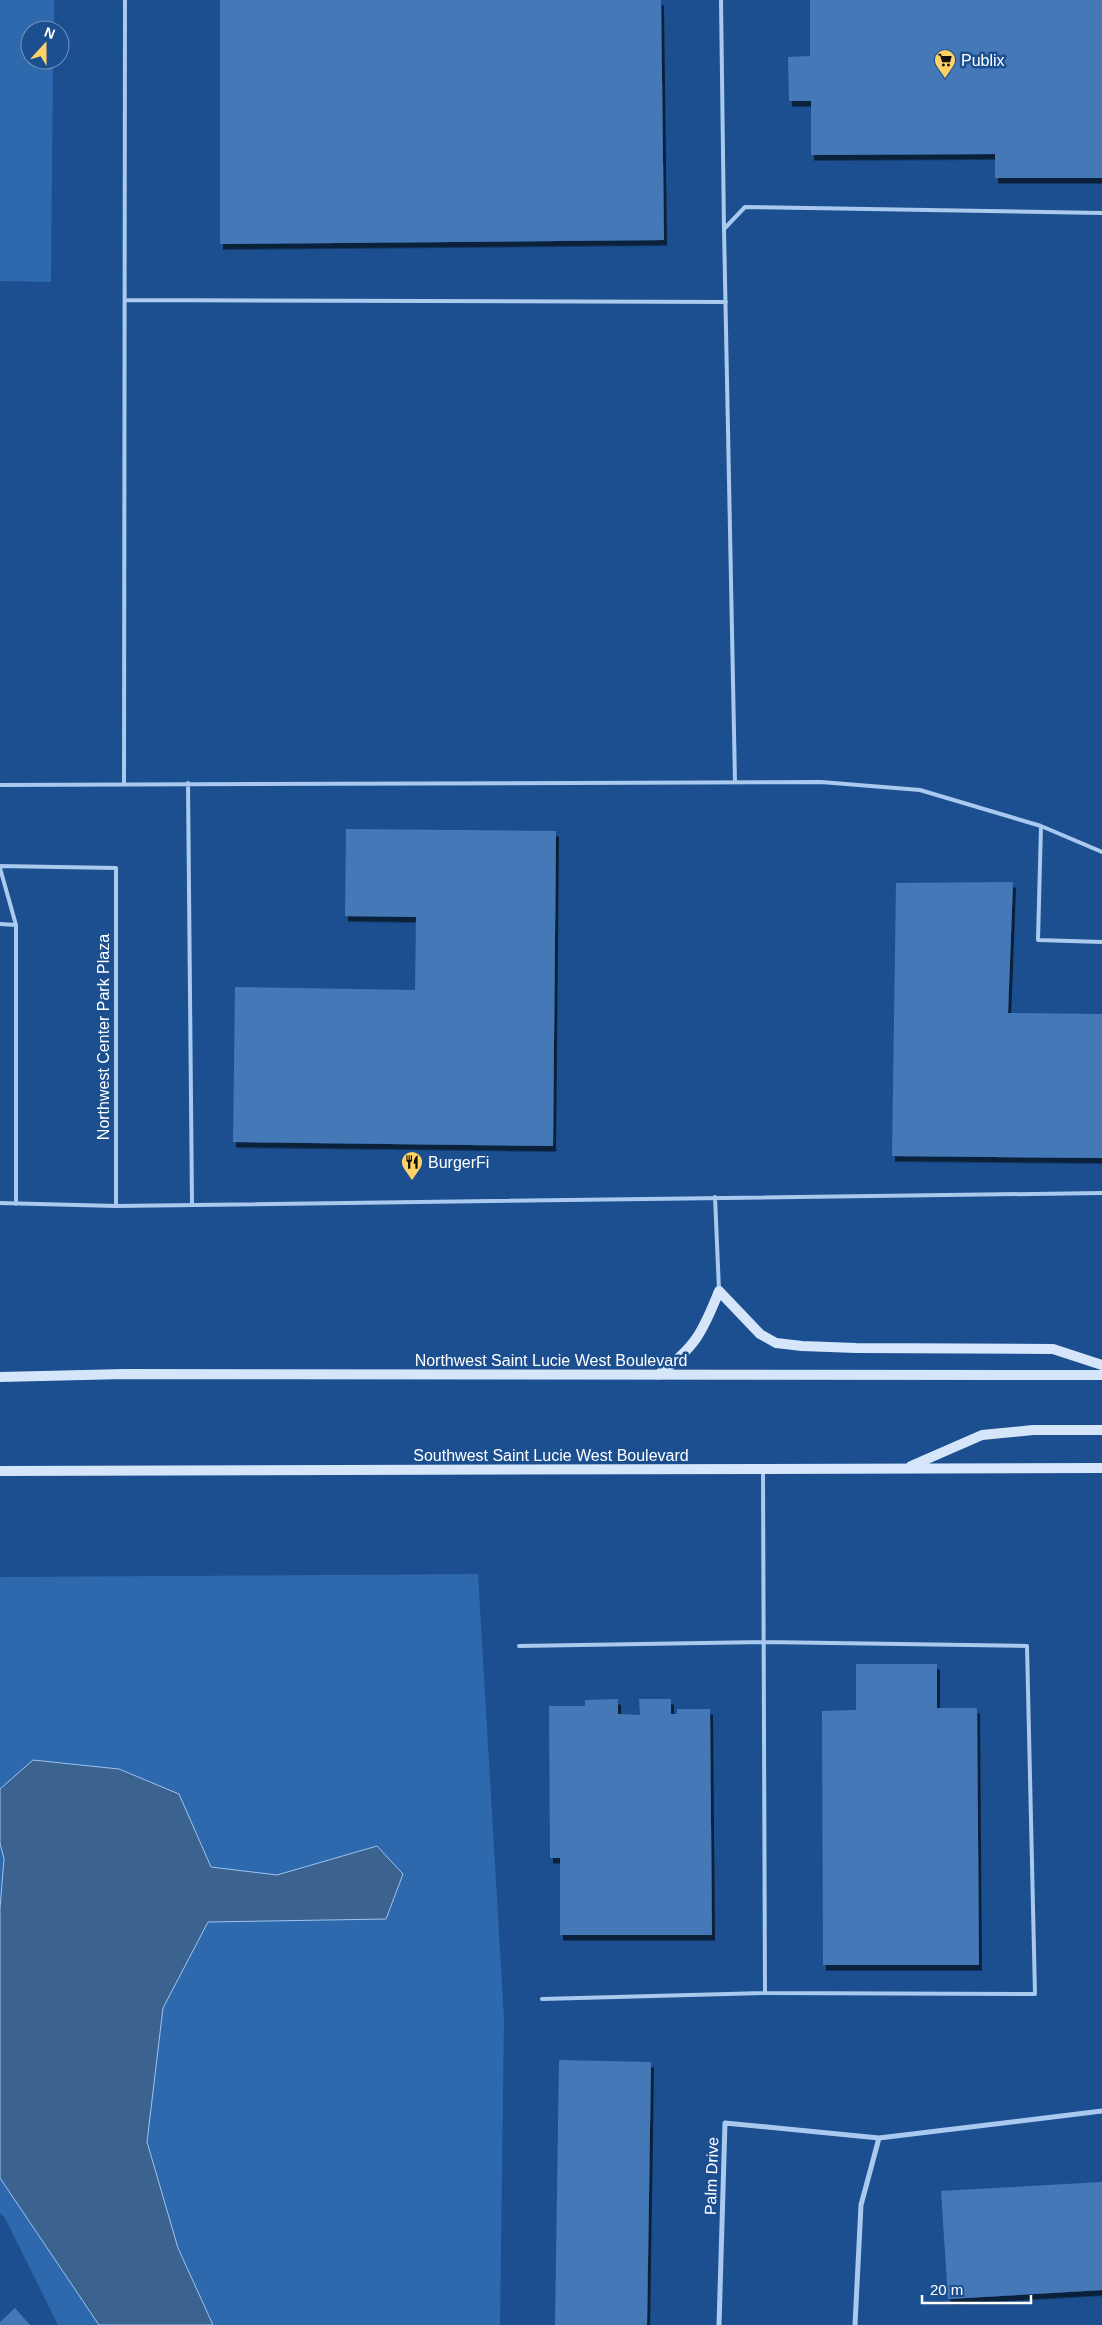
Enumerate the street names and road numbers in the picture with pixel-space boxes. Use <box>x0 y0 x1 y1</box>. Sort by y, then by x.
street label: Northwest Center Park Plaza <box>95 934 112 1140</box>
street label: Northwest Saint Lucie West Boulevard <box>415 1352 687 1369</box>
street label: Southwest Saint Lucie West Boulevard <box>413 1447 689 1464</box>
street label: Palm Drive <box>702 2137 721 2215</box>

